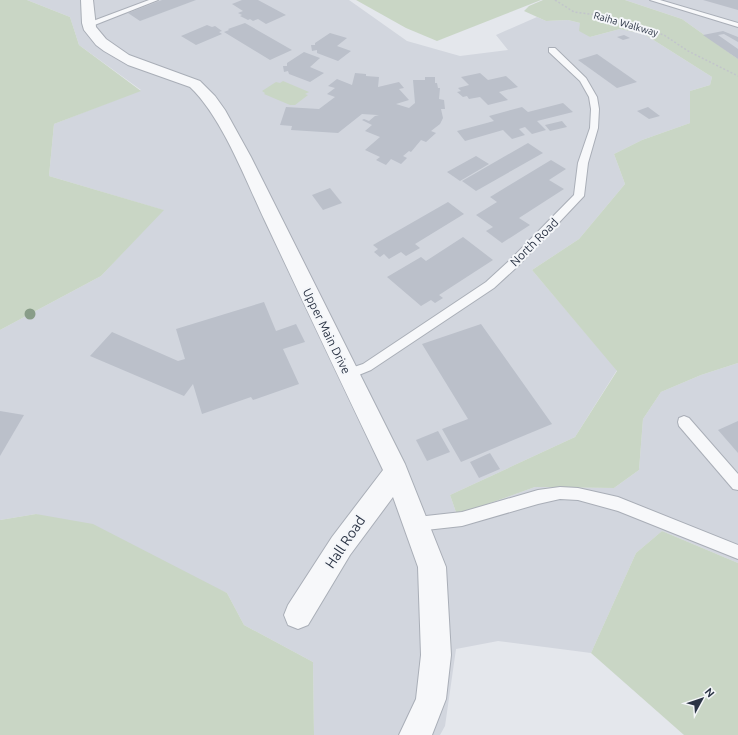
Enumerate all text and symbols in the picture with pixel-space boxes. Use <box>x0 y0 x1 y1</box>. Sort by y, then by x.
street label: Raiha Walkway <box>593 10 660 39</box>
street label: North Road <box>507 215 561 269</box>
street label: Upper Main Drive <box>301 286 353 376</box>
street label: Hall Road <box>322 513 368 571</box>
north arrow <box>682 679 722 719</box>
text: N <box>702 686 717 700</box>

